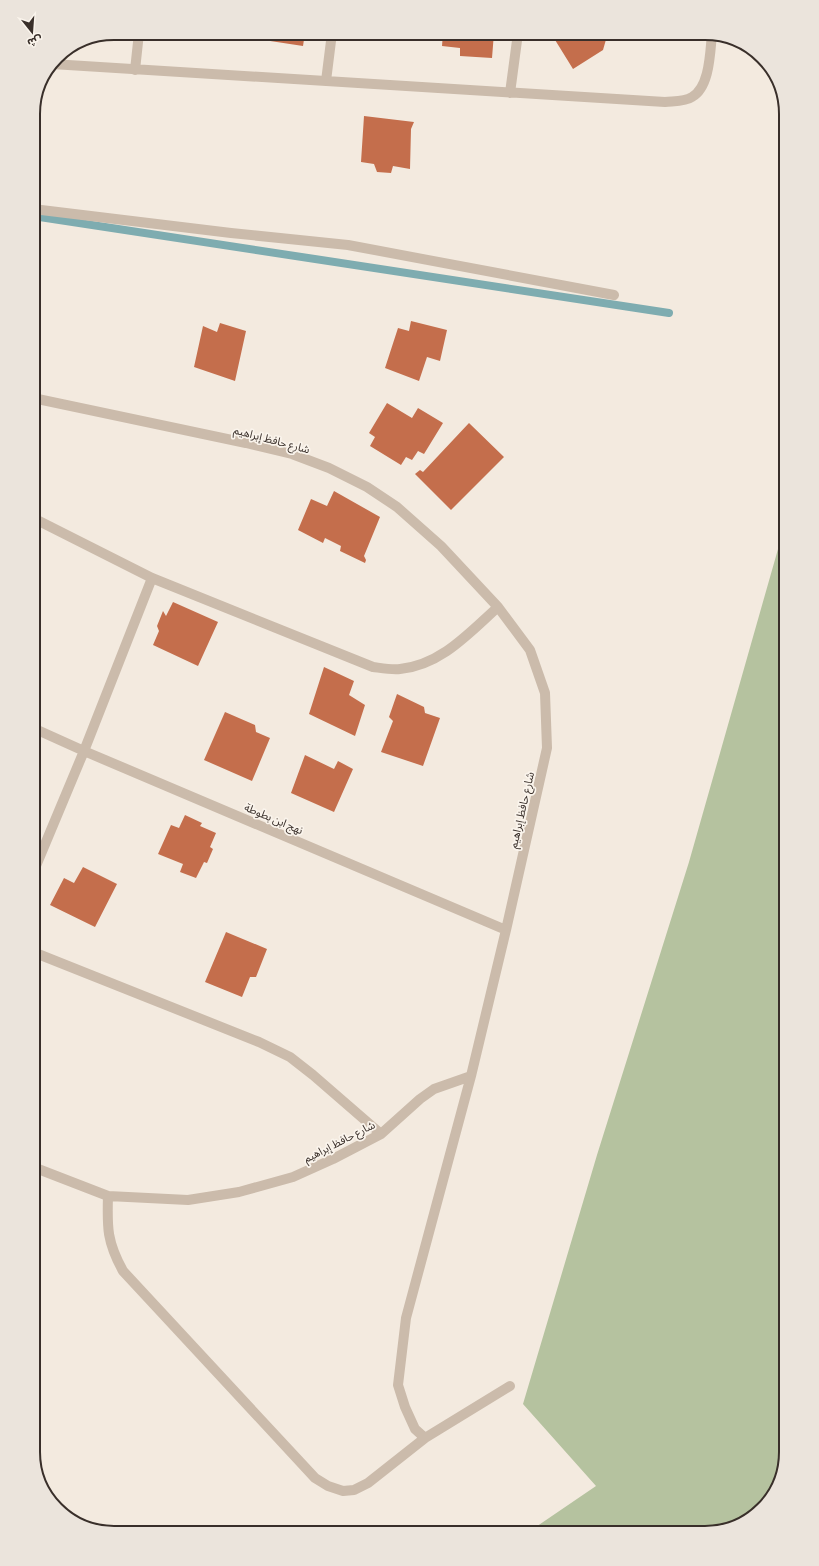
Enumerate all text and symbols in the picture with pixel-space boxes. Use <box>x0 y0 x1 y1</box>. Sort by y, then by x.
north arrow <box>12 12 52 52</box>
text: ش <box>26 33 44 50</box>
street label: شارع حافظ إبراهيم <box>232 423 312 458</box>
street label: شارع حافظ إبراهيم <box>506 770 539 850</box>
street label: نهج ابن بطوطة <box>242 800 305 838</box>
street label: شارع حافظ إبراهيم <box>301 1117 378 1167</box>

